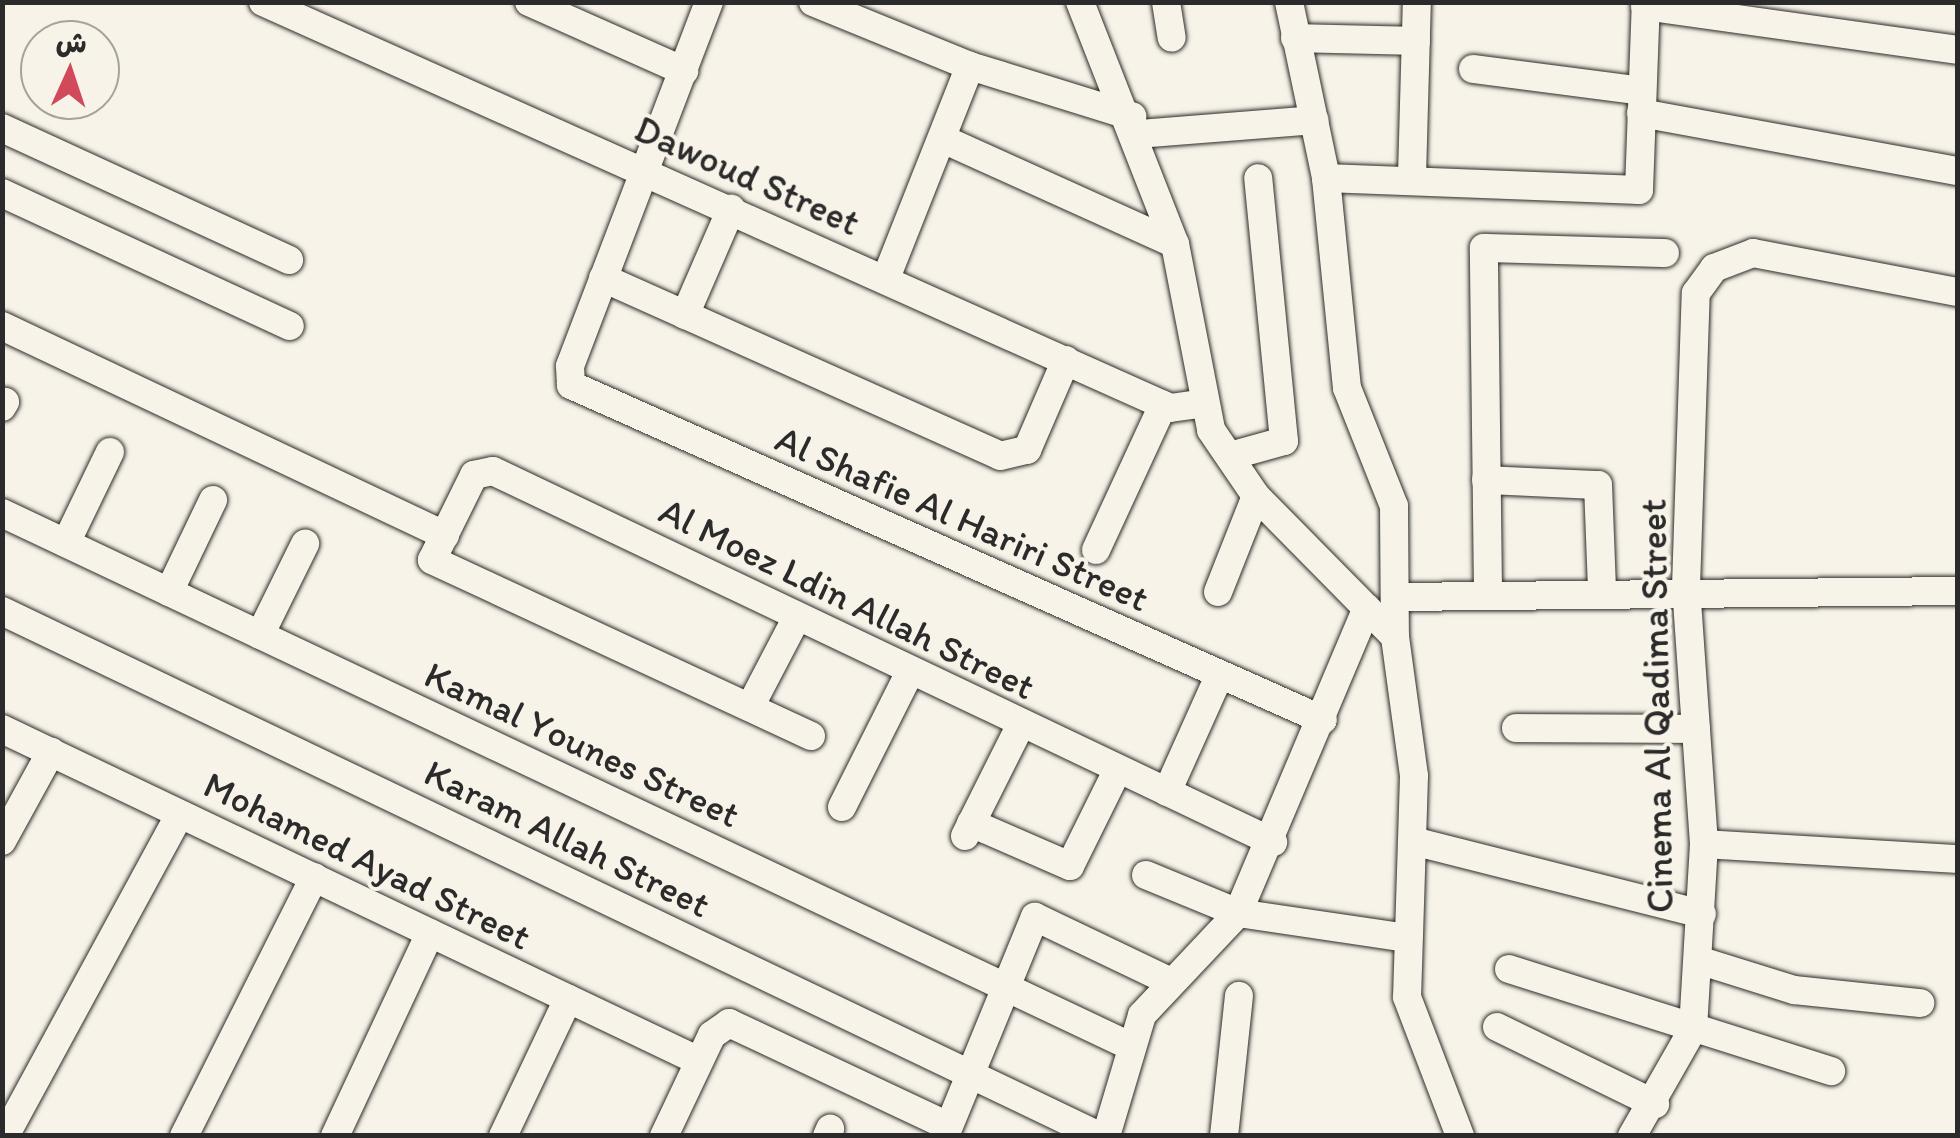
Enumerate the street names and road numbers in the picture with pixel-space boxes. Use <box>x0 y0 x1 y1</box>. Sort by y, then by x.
street label: Dawoud Street <box>628 106 866 246</box>
street label: Al Shafie Al Hariri Street <box>768 416 1156 622</box>
street label: Al Moez Ldin Allah Street <box>652 488 1042 710</box>
street label: Cinema Al Qadima Street <box>1631 499 1683 913</box>
street label: Kamal Younes Street <box>419 653 745 837</box>
street label: Karam Allah Street <box>417 750 717 928</box>
street label: Mohamed Ayad Street <box>197 762 537 960</box>

